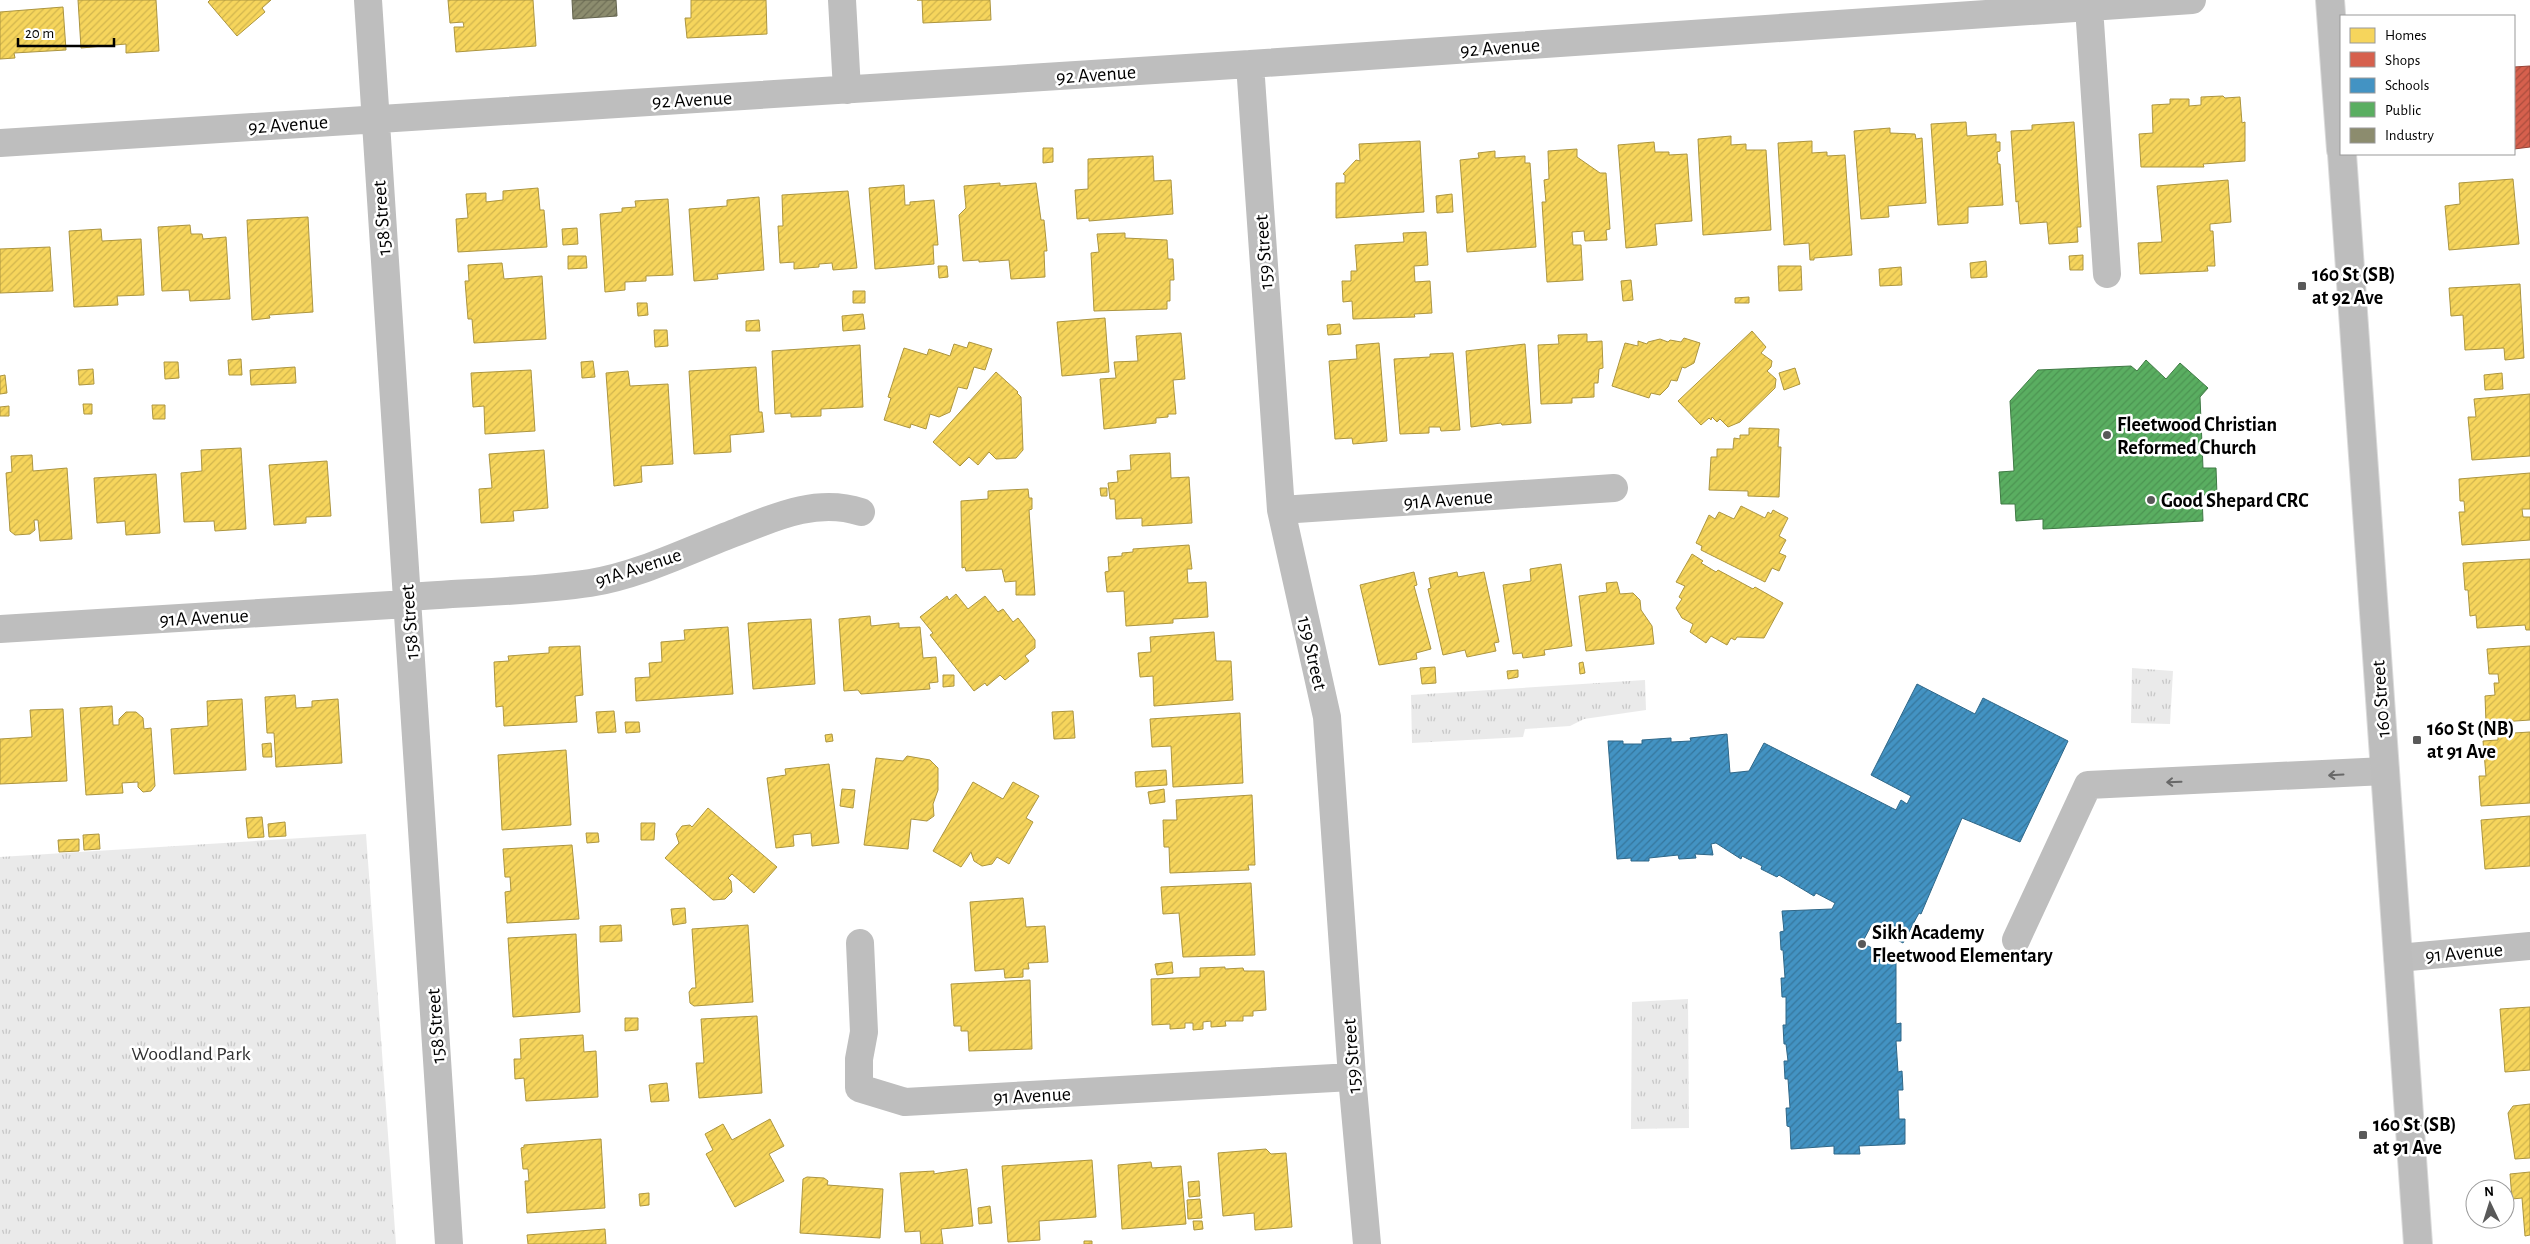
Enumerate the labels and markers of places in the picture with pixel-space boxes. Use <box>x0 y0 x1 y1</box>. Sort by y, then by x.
place label: 160 St (SB) at 92 Ave <box>2312 265 2395 308</box>
marker: 160 St (SB) at 92 Ave <box>2296 280 2308 292</box>
place label: Fleetwood Christian Reformed Church <box>2117 415 2277 458</box>
marker: Fleetwood Christian Reformed Church <box>2101 429 2113 441</box>
place label: Good Shepard CRC <box>2161 491 2309 511</box>
marker: Good Shepard CRC <box>2145 494 2157 506</box>
place label: 160 St (NB) at 91 Ave <box>2427 719 2514 762</box>
marker: 160 St (NB) at 91 Ave <box>2411 734 2423 746</box>
place label: Sikh Academy Fleetwood Elementary <box>1872 923 2053 966</box>
marker: Sikh Academy Fleetwood Elementary <box>1856 938 1868 950</box>
place label: 160 St (SB) at 91 Ave <box>2373 1115 2456 1158</box>
marker: 160 St (SB) at 91 Ave <box>2357 1129 2369 1141</box>

